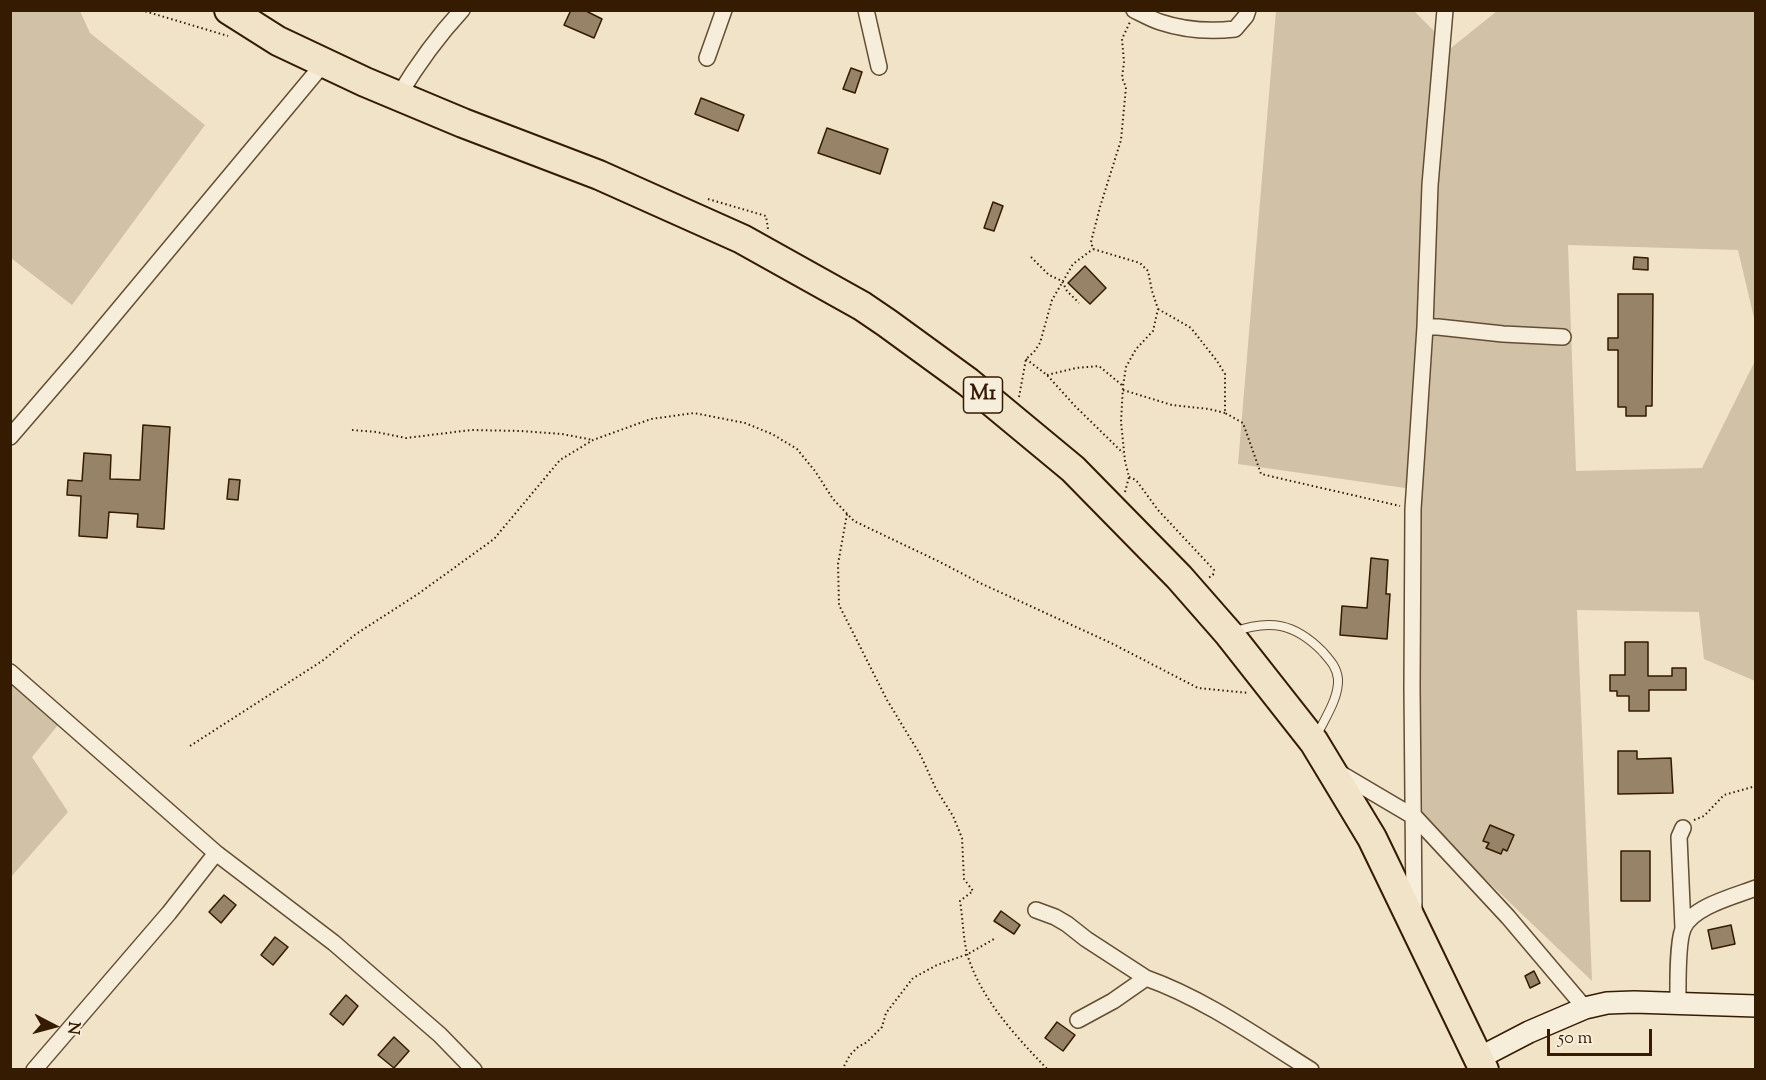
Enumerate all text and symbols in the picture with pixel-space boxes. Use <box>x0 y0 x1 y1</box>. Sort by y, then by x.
road number: M1 <box>964 377 1002 413</box>
north arrow <box>24 996 84 1056</box>
scale bar <box>1550 1017 1655 1055</box>
text: N <box>60 1020 85 1035</box>
text: 50 m <box>1558 1026 1592 1052</box>

